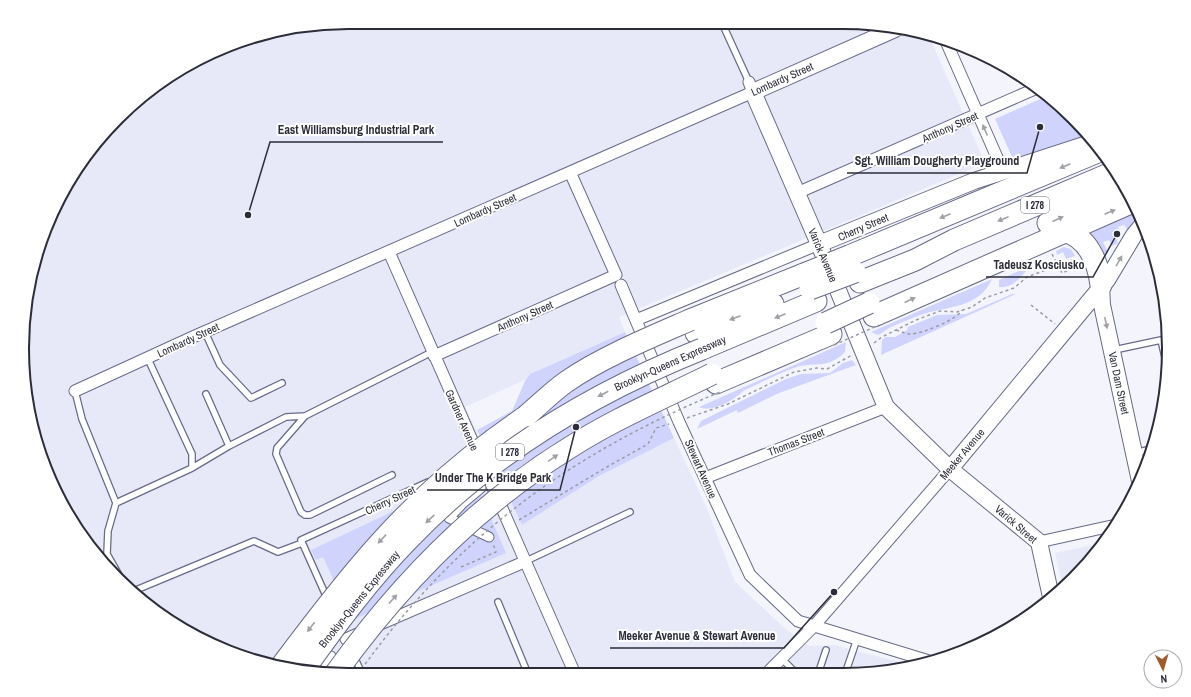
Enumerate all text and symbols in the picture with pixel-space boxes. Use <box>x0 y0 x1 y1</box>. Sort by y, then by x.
street label: Lombardy Street <box>749 59 816 99</box>
street label: Anthony Street <box>919 108 981 146</box>
callout: East Williamsburg Industrial Park <box>270 118 443 142</box>
text: East Williamsburg Industrial Park <box>278 122 435 138</box>
one-way arrow <box>982 124 988 135</box>
callout: Sgt. William Dougherty Playground <box>847 149 1027 173</box>
text: Sgt. William Dougherty Playground <box>855 153 1019 169</box>
one-way arrow <box>1059 163 1070 169</box>
street label: Lombardy Street <box>452 190 519 230</box>
road number: I 278 <box>1021 197 1049 213</box>
one-way arrow <box>1104 209 1115 215</box>
street label: Cherry Street <box>836 210 891 244</box>
one-way arrow <box>939 213 950 219</box>
one-way arrow <box>996 216 1008 222</box>
one-way arrow <box>1052 216 1063 222</box>
street label: Varick Avenue <box>805 226 841 284</box>
callout: Tadeusz Kosciusko <box>986 253 1093 277</box>
one-way arrow <box>1115 255 1122 267</box>
text: Tadeusz Kosciusko <box>993 257 1085 273</box>
street label: Anthony Street <box>494 297 556 335</box>
one-way arrow <box>904 297 915 303</box>
one-way arrow <box>774 313 785 319</box>
one-way arrow <box>728 316 740 322</box>
one-way arrow <box>1104 317 1110 330</box>
street label: Lombardy Street <box>155 319 222 360</box>
street label: Brooklyn-Queens Expressway <box>612 332 728 394</box>
street label: Van Dam Street <box>1106 350 1133 416</box>
street label: Gardner Avenue <box>442 387 482 453</box>
one-way arrow <box>597 391 608 397</box>
street label: Thomas Street <box>766 425 827 459</box>
street label: Meeker Avenue <box>937 426 987 482</box>
street label: Stewart Avenue <box>682 437 720 501</box>
road number: I 278 <box>496 444 524 460</box>
one-way arrow <box>548 454 558 462</box>
callout: Under The K Bridge Park <box>427 466 560 490</box>
text: Under The K Bridge Park <box>435 470 552 486</box>
street label: Cherry Street <box>363 482 418 518</box>
street label: Varick Street <box>992 502 1040 546</box>
one-way arrow <box>424 514 435 523</box>
one-way arrow <box>377 534 386 544</box>
street label: Brooklyn-Queens Expressway <box>316 547 403 650</box>
one-way arrow <box>389 594 398 605</box>
one-way arrow <box>307 621 315 632</box>
callout: Meeker Avenue & Stewart Avenue <box>610 624 784 648</box>
text: Meeker Avenue & Stewart Avenue <box>618 628 776 644</box>
north arrow <box>1143 649 1183 689</box>
text: N <box>1160 672 1168 686</box>

